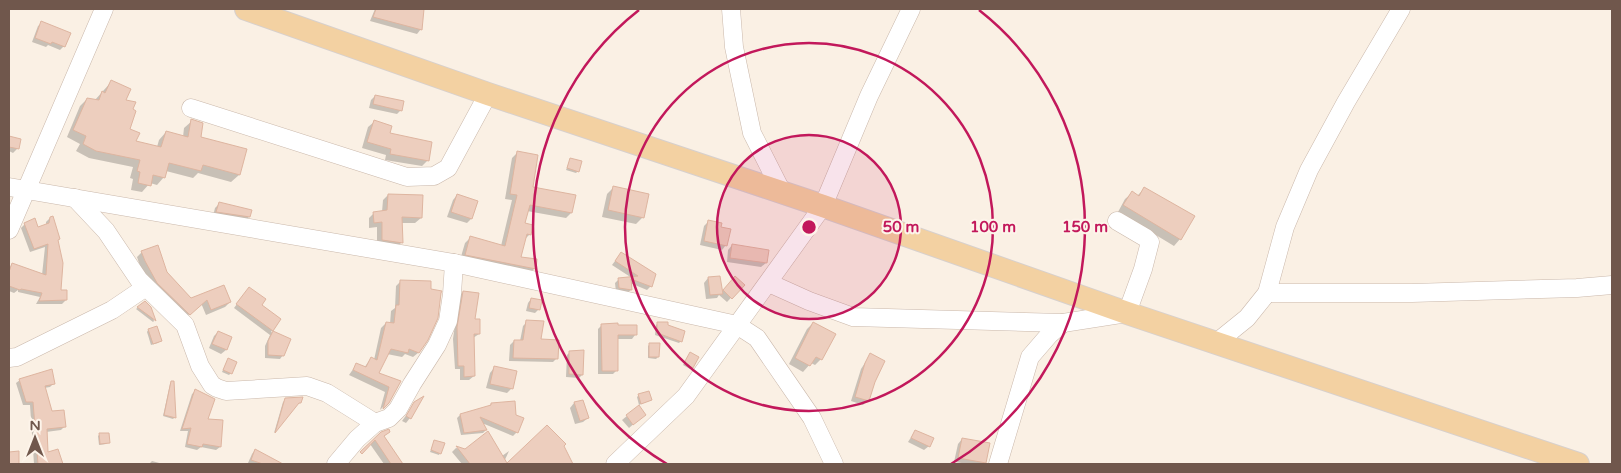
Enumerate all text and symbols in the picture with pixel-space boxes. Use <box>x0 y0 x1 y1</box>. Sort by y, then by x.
centre of rings <box>800 218 818 236</box>
text: 50 m <box>883 218 919 236</box>
text: 100 m <box>970 218 1016 236</box>
text: 150 m <box>1062 218 1108 236</box>
north arrow <box>10 413 60 463</box>
text: N <box>29 417 41 434</box>

